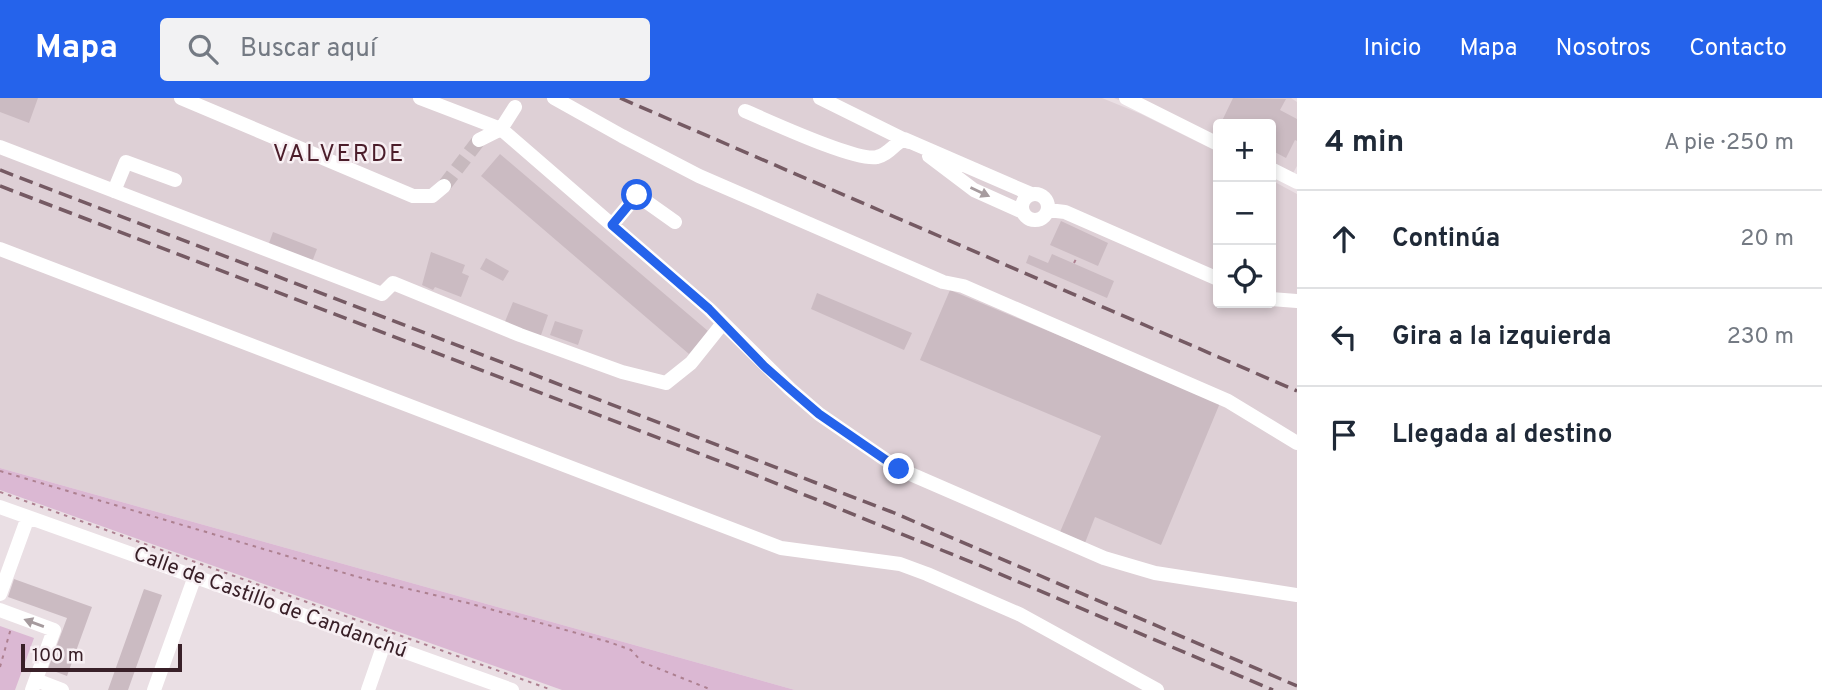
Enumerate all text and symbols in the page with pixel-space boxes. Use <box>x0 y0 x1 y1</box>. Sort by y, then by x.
search box <box>160 18 650 81</box>
text: Mapa <box>35 28 118 70</box>
icon: search <box>184 30 222 68</box>
text: Buscar aquí <box>240 33 377 66</box>
text: Inicio <box>1364 34 1421 64</box>
text: Mapa <box>1459 34 1518 64</box>
text: Nosotros <box>1556 34 1651 64</box>
text: Contacto <box>1689 34 1787 64</box>
map controls <box>1213 119 1276 308</box>
button: + <box>1213 119 1276 182</box>
text: 4 min <box>1325 125 1404 162</box>
text: A pie · 250 m <box>1664 129 1794 158</box>
district label: VALVERDE <box>273 140 405 170</box>
route start <box>621 179 652 210</box>
button: − <box>1213 182 1276 245</box>
one-way arrow <box>970 186 990 198</box>
icon: ahead <box>1325 220 1363 258</box>
text: Continúa <box>1392 223 1500 256</box>
text: 20 m <box>1740 225 1794 254</box>
button: locate <box>1213 245 1276 308</box>
icon: left <box>1325 318 1363 356</box>
text: Gira a la izquierda <box>1392 321 1611 354</box>
text: 230 m <box>1727 323 1794 352</box>
icon: arrive <box>1325 416 1363 454</box>
text: Llegada al destino <box>1392 419 1612 452</box>
route end <box>883 453 914 484</box>
street label: Calle de Castillo de Candanchú <box>130 541 410 665</box>
one-way arrow <box>23 617 44 628</box>
scale bar <box>21 641 182 673</box>
text: 100 m <box>32 644 84 668</box>

